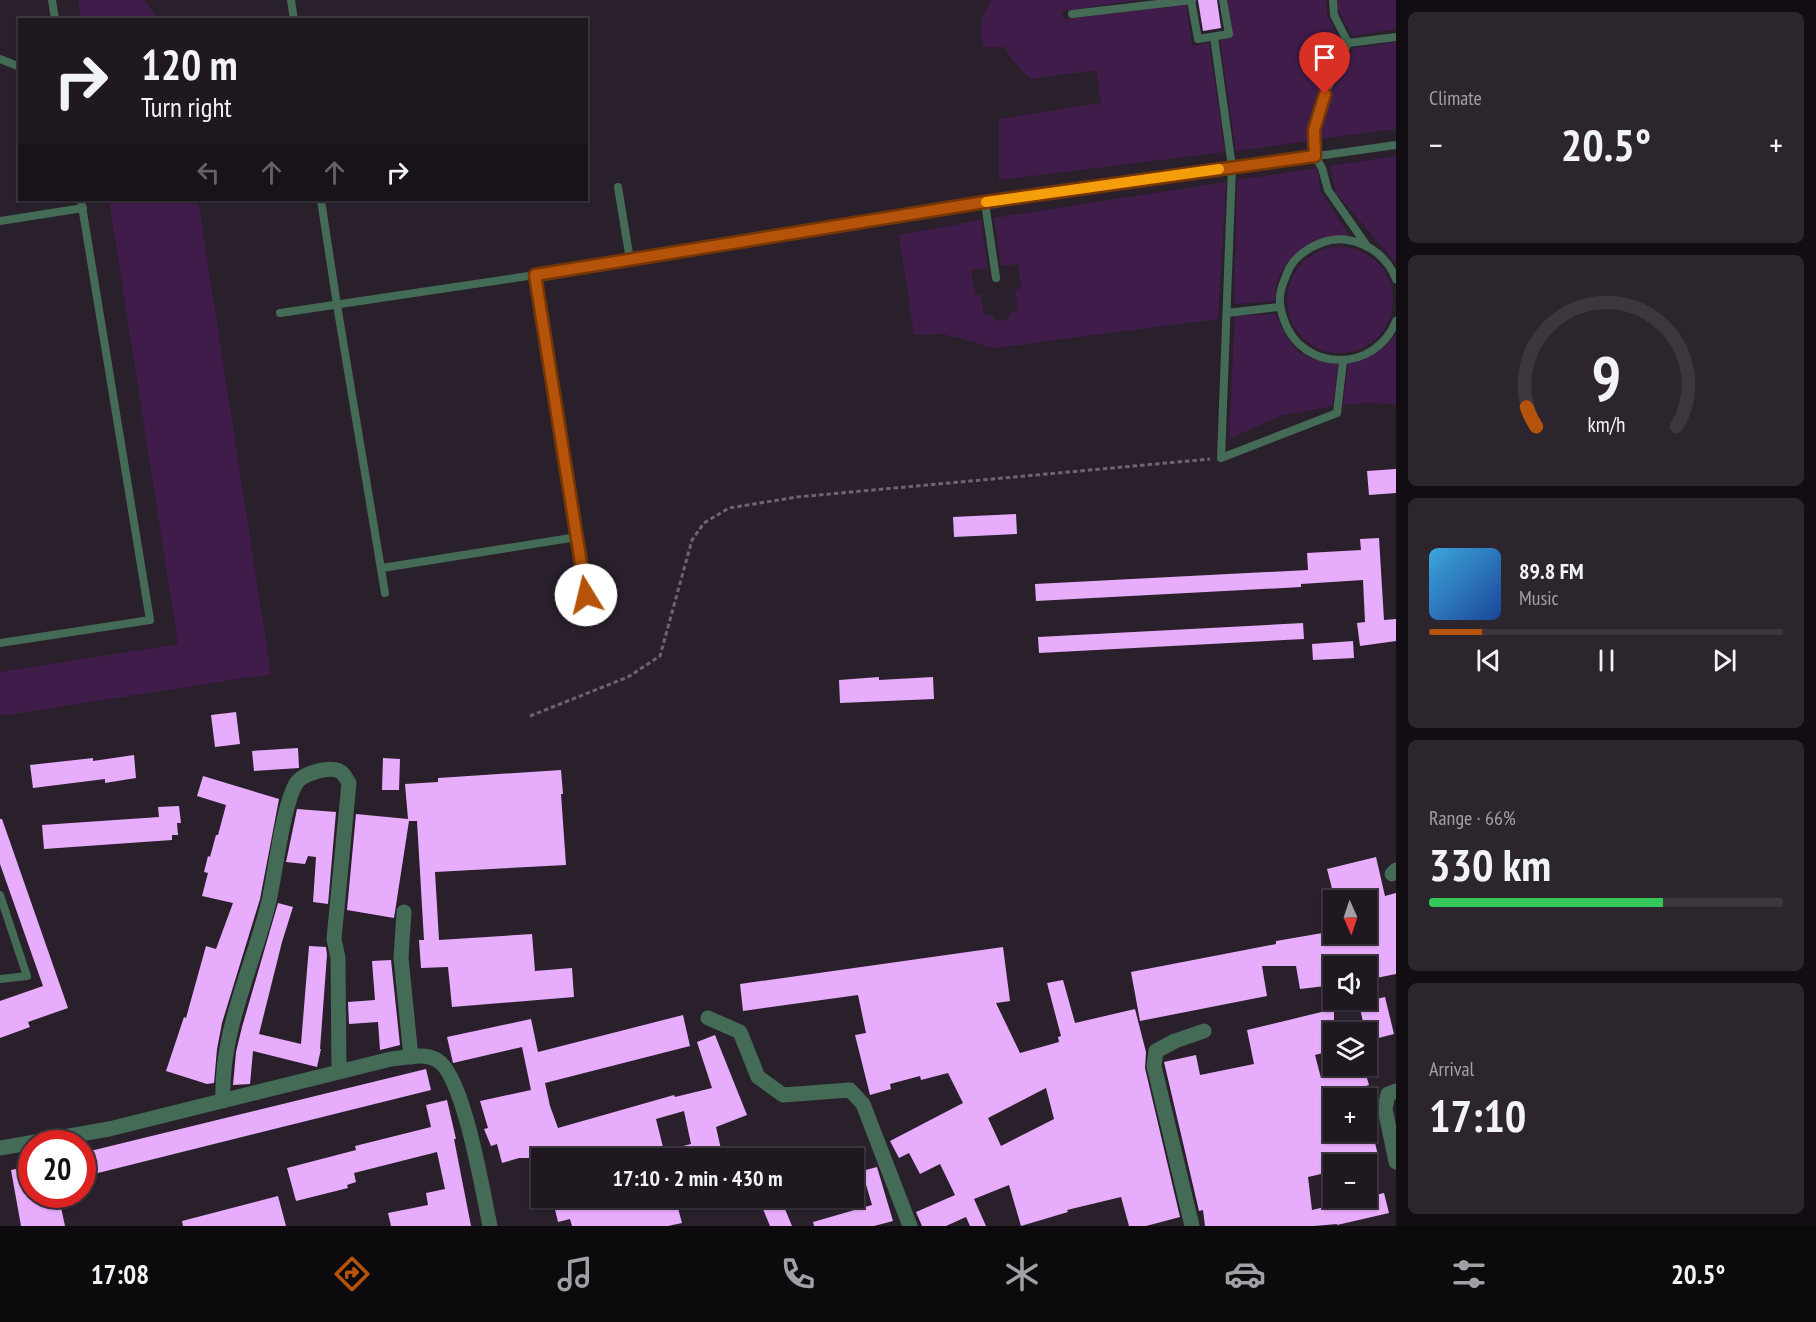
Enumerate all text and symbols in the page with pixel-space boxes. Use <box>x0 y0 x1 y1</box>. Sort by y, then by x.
pin <box>1299 32 1350 94</box>
text: 120 m <box>141 37 238 92</box>
icon: arrive <box>1308 41 1341 74</box>
icon: right <box>42 42 120 120</box>
text: Climate <box>1429 85 1482 111</box>
text: Turn right <box>141 90 232 124</box>
text: 20.5° <box>1561 115 1651 173</box>
text: − <box>1429 123 1443 166</box>
text: + <box>1769 123 1783 166</box>
icon: left <box>192 156 225 189</box>
icon: ahead <box>255 156 288 189</box>
icon: ahead <box>318 156 351 189</box>
icon: right <box>381 156 414 189</box>
text: 9 <box>1591 337 1621 418</box>
text: km/h <box>1587 411 1625 439</box>
text: 89.8 FM <box>1519 557 1584 585</box>
position arrow <box>554 563 618 627</box>
text: Music <box>1519 585 1559 611</box>
icon: previous <box>1472 644 1505 677</box>
icon: pause <box>1590 644 1623 677</box>
icon: next <box>1708 644 1741 677</box>
text: Range · 66% <box>1429 805 1516 831</box>
text: 330 km <box>1429 835 1551 893</box>
north arrow <box>1323 890 1377 944</box>
map controls <box>1323 890 1377 1208</box>
button: sound <box>1323 956 1377 1010</box>
button: layers <box>1323 1022 1377 1076</box>
text: Arrival <box>1429 1056 1474 1082</box>
text: 17:10 <box>1429 1086 1526 1144</box>
button: + <box>1323 1088 1377 1142</box>
speed limit sign: 20 <box>18 1130 96 1208</box>
button: − <box>1323 1154 1377 1208</box>
text: 17:10 · 2 min · 430 m <box>612 1164 783 1192</box>
icon: directions <box>331 1253 373 1295</box>
icon: music <box>554 1253 596 1295</box>
icon: phone <box>777 1253 819 1295</box>
icon: climate <box>1001 1253 1043 1295</box>
icon: car <box>1224 1253 1266 1295</box>
icon: filters <box>1448 1253 1490 1295</box>
text: 17:08 <box>91 1257 149 1291</box>
text: 20.5° <box>1671 1257 1725 1291</box>

